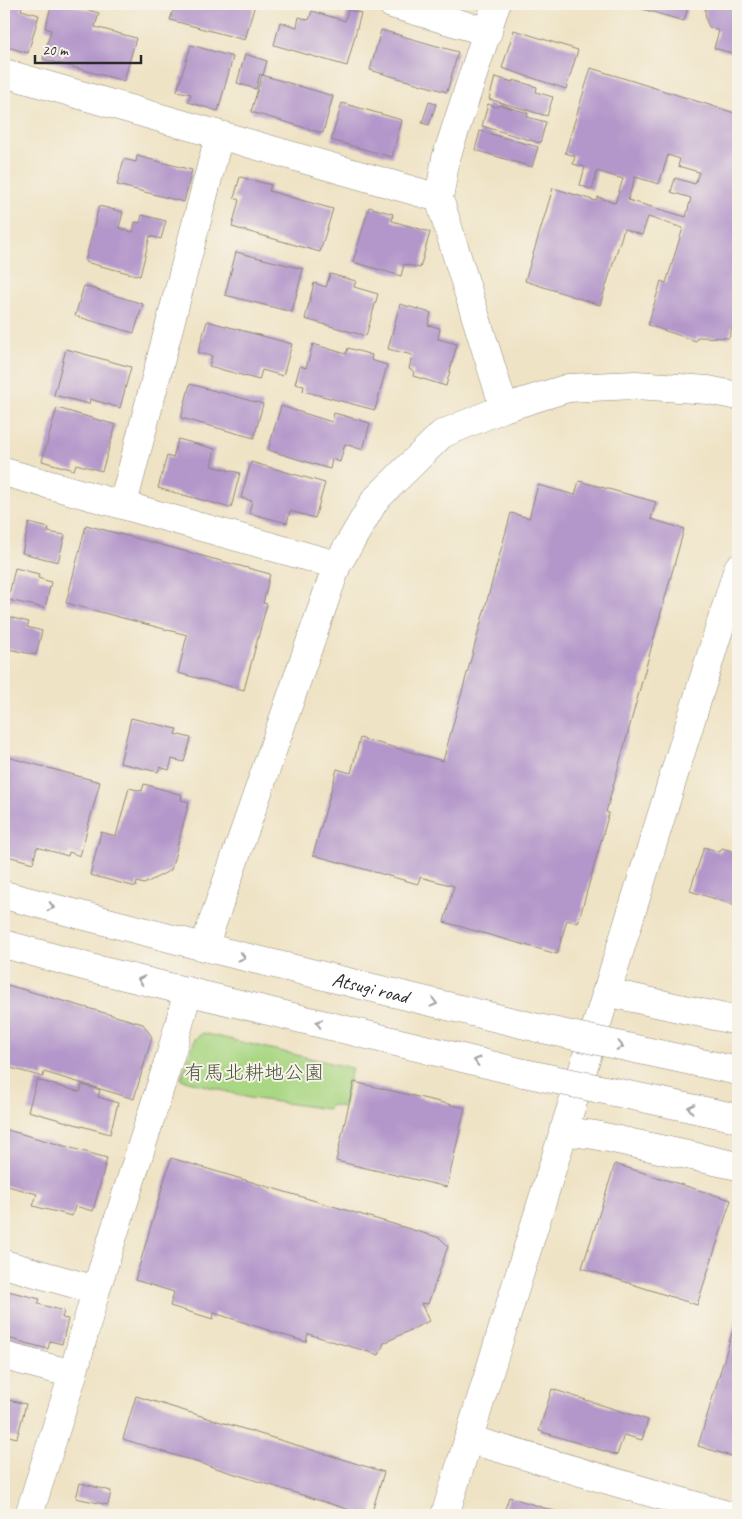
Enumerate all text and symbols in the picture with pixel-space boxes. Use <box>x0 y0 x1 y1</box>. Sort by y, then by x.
scale bar <box>35 32 141 64</box>
text: 20 m <box>42 41 69 60</box>
one-way arrow <box>46 901 55 912</box>
one-way arrow <box>238 951 247 962</box>
street label: Atsugi road <box>330 966 414 1009</box>
one-way arrow <box>136 975 145 986</box>
one-way arrow <box>429 997 438 1008</box>
one-way arrow <box>314 1018 323 1029</box>
one-way arrow <box>615 1040 624 1051</box>
one-way arrow <box>473 1057 481 1067</box>
park label: 有馬北耕地公園 <box>184 1060 324 1085</box>
one-way arrow <box>686 1103 695 1113</box>

